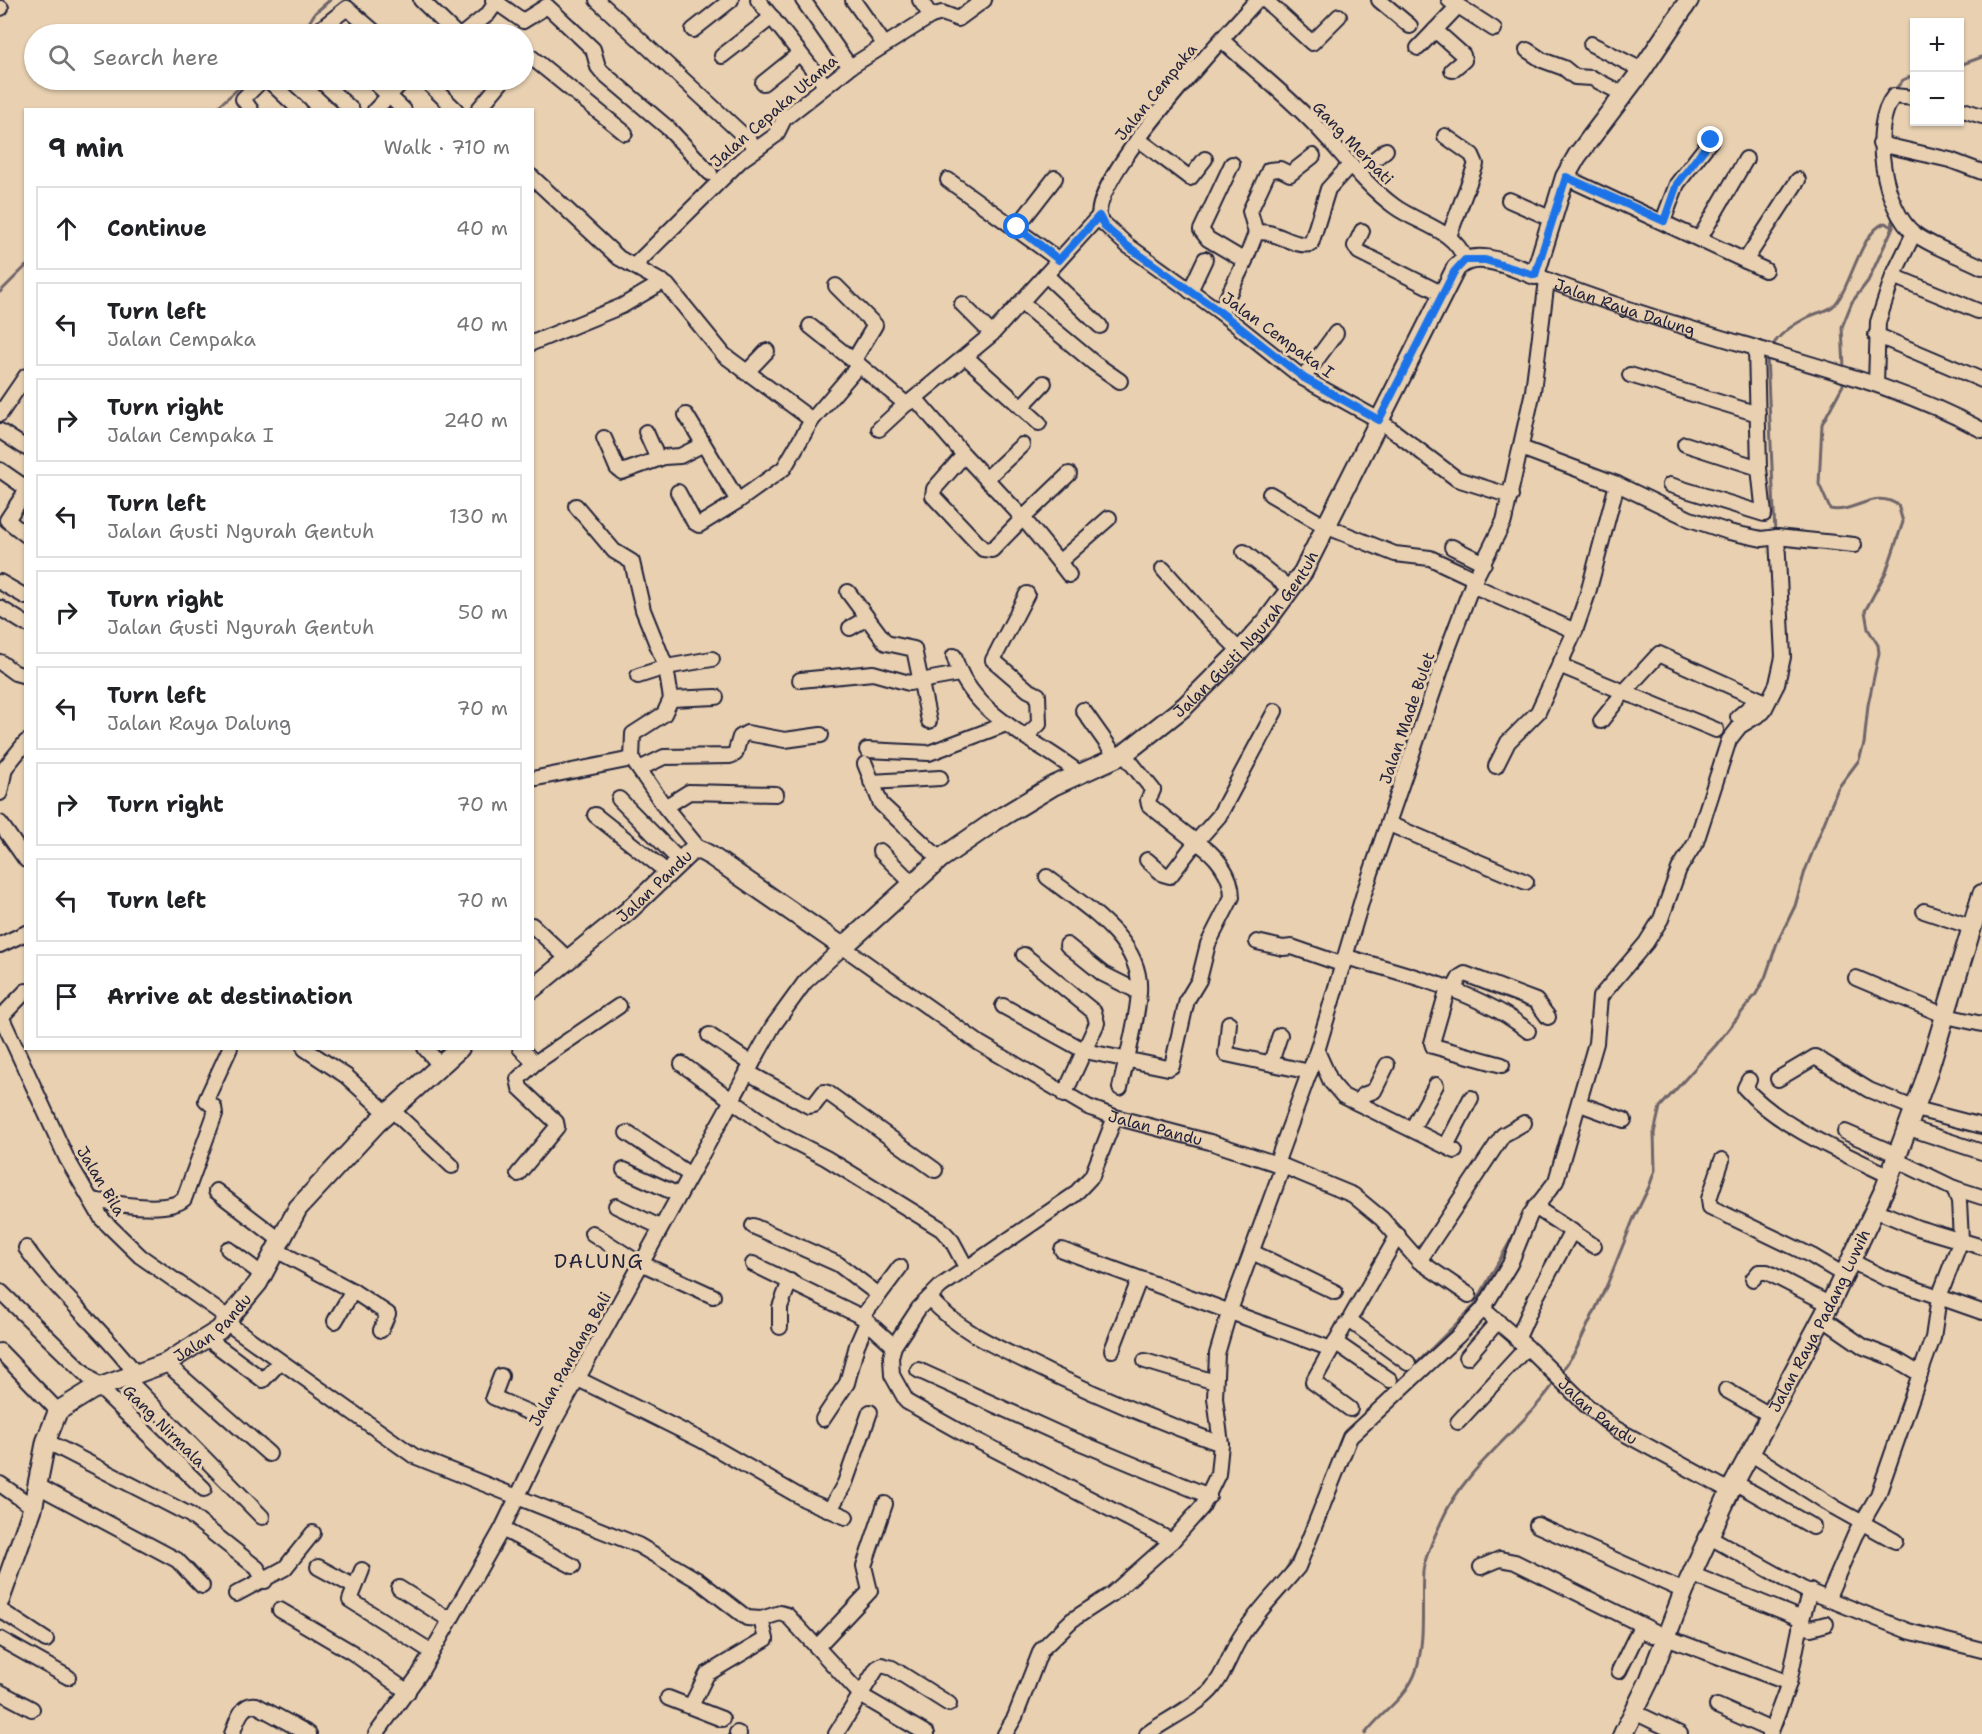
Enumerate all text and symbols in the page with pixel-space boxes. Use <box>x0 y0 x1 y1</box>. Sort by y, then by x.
map controls <box>1910 18 1964 126</box>
button: + <box>1910 18 1964 72</box>
search box <box>24 24 534 90</box>
street label: Jalan Cempaka <box>1110 39 1202 145</box>
icon: search <box>45 41 78 74</box>
text: Search here <box>93 43 219 72</box>
street label: Jalan Cepaka Utama <box>706 50 842 172</box>
button: − <box>1910 72 1964 126</box>
street label: Gang Merpati <box>1308 97 1398 189</box>
route end <box>1697 126 1723 152</box>
text: 9 min <box>48 130 124 165</box>
text: Walk · 710 m <box>384 134 510 160</box>
icon: ahead <box>50 212 83 245</box>
route start <box>1003 213 1029 239</box>
text: Continue <box>107 214 207 243</box>
text: 40 m <box>456 215 508 241</box>
street label: Jalan Raya Dalung <box>1551 273 1698 340</box>
street label: Jalan Cempaka I <box>1218 287 1338 383</box>
text: Turn left <box>107 297 206 326</box>
icon: left <box>50 308 83 341</box>
text: 40 m <box>456 311 508 337</box>
text: Jalan Cempaka <box>107 326 256 352</box>
text: Turn right <box>107 393 224 422</box>
icon: right <box>50 404 83 437</box>
text: 240 m <box>443 407 508 433</box>
text: Jalan Cempaka I <box>107 422 274 448</box>
text: Turn left <box>107 489 206 518</box>
icon: left <box>50 500 83 533</box>
text: 130 m <box>449 503 508 529</box>
text: Jalan Gusti Ngurah Gentuh <box>107 518 374 544</box>
street label: Jalan Gusti Ngurah Gentuh <box>1168 547 1322 722</box>
text: Turn right <box>107 585 224 614</box>
icon: right <box>50 596 83 629</box>
text: 50 m <box>458 599 508 625</box>
text: Jalan Gusti Ngurah Gentuh <box>107 614 374 640</box>
street label: Jalan Made Bulet <box>1375 649 1439 787</box>
text: Turn left <box>107 681 206 710</box>
icon: left <box>50 692 83 725</box>
text: 70 m <box>456 695 508 721</box>
text: Jalan Raya Dalung <box>107 710 291 736</box>
icon: right <box>50 788 83 821</box>
text: Turn right <box>107 790 224 819</box>
text: 70 m <box>456 791 508 817</box>
street label: Jalan Pandu <box>612 845 697 927</box>
icon: left <box>50 884 83 917</box>
text: Turn left <box>107 886 206 915</box>
text: 70 m <box>456 887 508 913</box>
icon: arrive <box>50 980 83 1013</box>
text: Arrive at destination <box>107 982 353 1011</box>
street label: Jalan Pandu <box>1105 1105 1205 1150</box>
street label: Jalan Bila <box>72 1142 130 1220</box>
street label: Jalan Raya Padang Luwih <box>1763 1226 1875 1416</box>
district label: DALUNG <box>554 1248 644 1274</box>
street label: Jalan Pandang Bali <box>524 1288 616 1430</box>
street label: Jalan Pandu <box>170 1289 256 1366</box>
street label: Jalan Pandu <box>1554 1373 1641 1449</box>
street label: Gang Nirmala <box>118 1380 210 1472</box>

